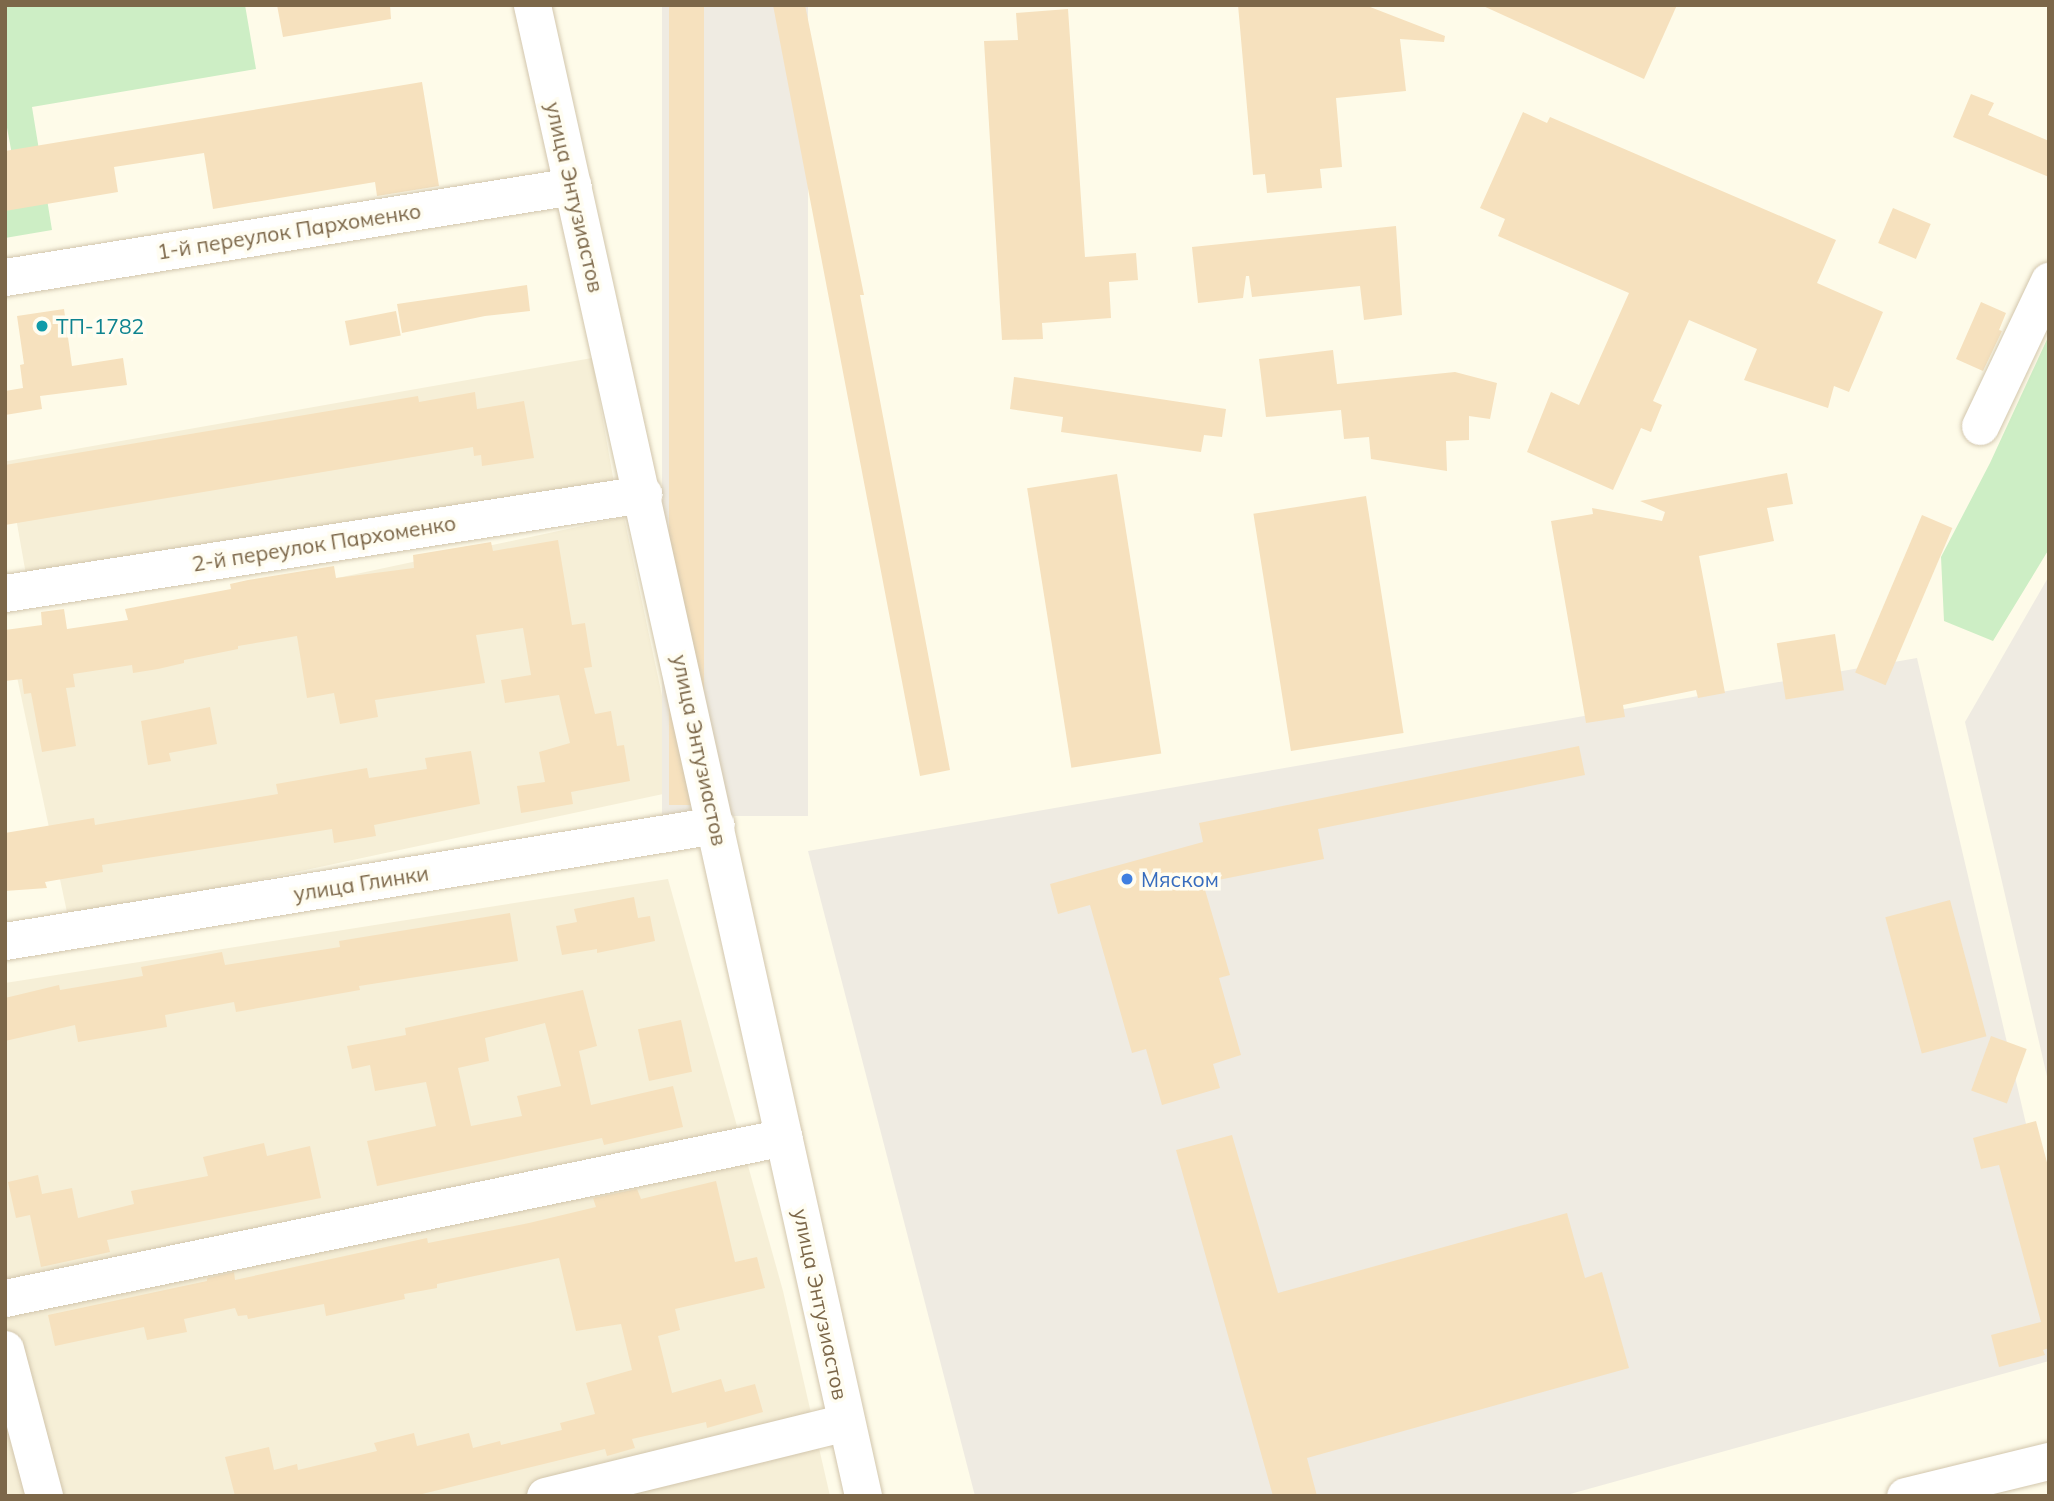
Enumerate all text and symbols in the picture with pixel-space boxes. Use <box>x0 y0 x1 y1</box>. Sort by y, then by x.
street label: улица Энтузиастов <box>541 99 609 295</box>
street label: 1-й переулок Пархоменко <box>155 198 423 264</box>
place label: ТП-1782 <box>56 313 144 339</box>
marker: ТП-1782 <box>34 318 50 334</box>
street label: 2-й переулок Пархоменко <box>190 510 458 576</box>
street label: улица Энтузиастов <box>667 652 733 848</box>
street label: улица Глинки <box>292 860 430 906</box>
place label: Мяском <box>1141 866 1219 892</box>
marker: Мяском <box>1119 871 1135 887</box>
street label: улица Энтузиастов <box>788 1206 854 1402</box>

